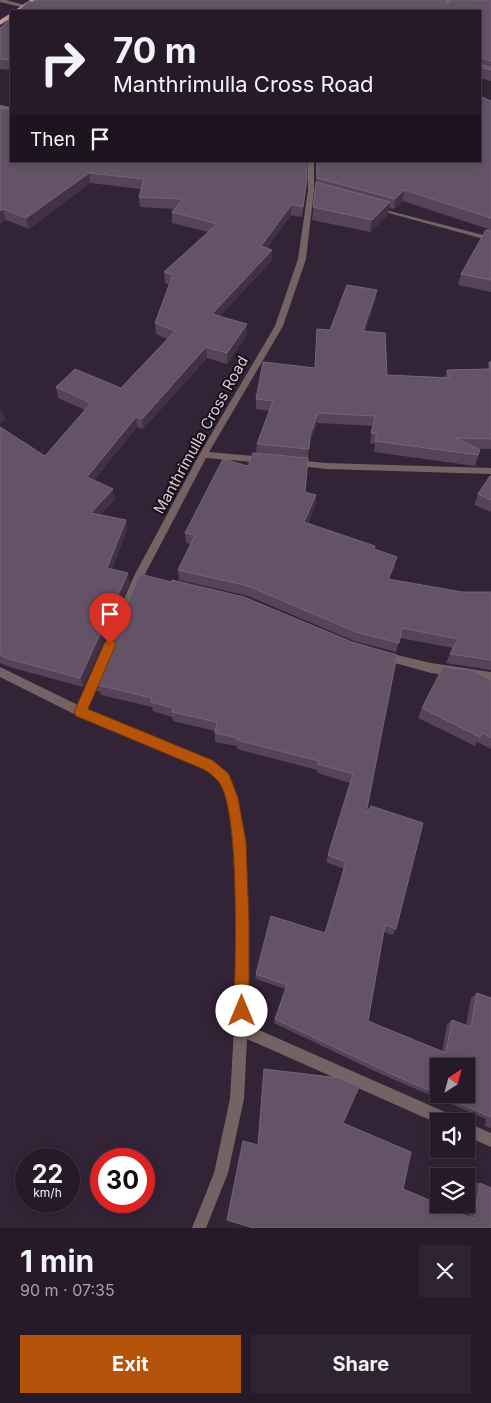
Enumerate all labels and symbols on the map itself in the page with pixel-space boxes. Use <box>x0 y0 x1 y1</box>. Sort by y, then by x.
street label: Manthrimulla Cross Road <box>149 352 252 517</box>
pin <box>89 593 131 644</box>
position arrow <box>215 984 267 1036</box>
north arrow <box>430 1058 475 1102</box>
speed limit sign: 30 <box>90 1148 155 1213</box>

